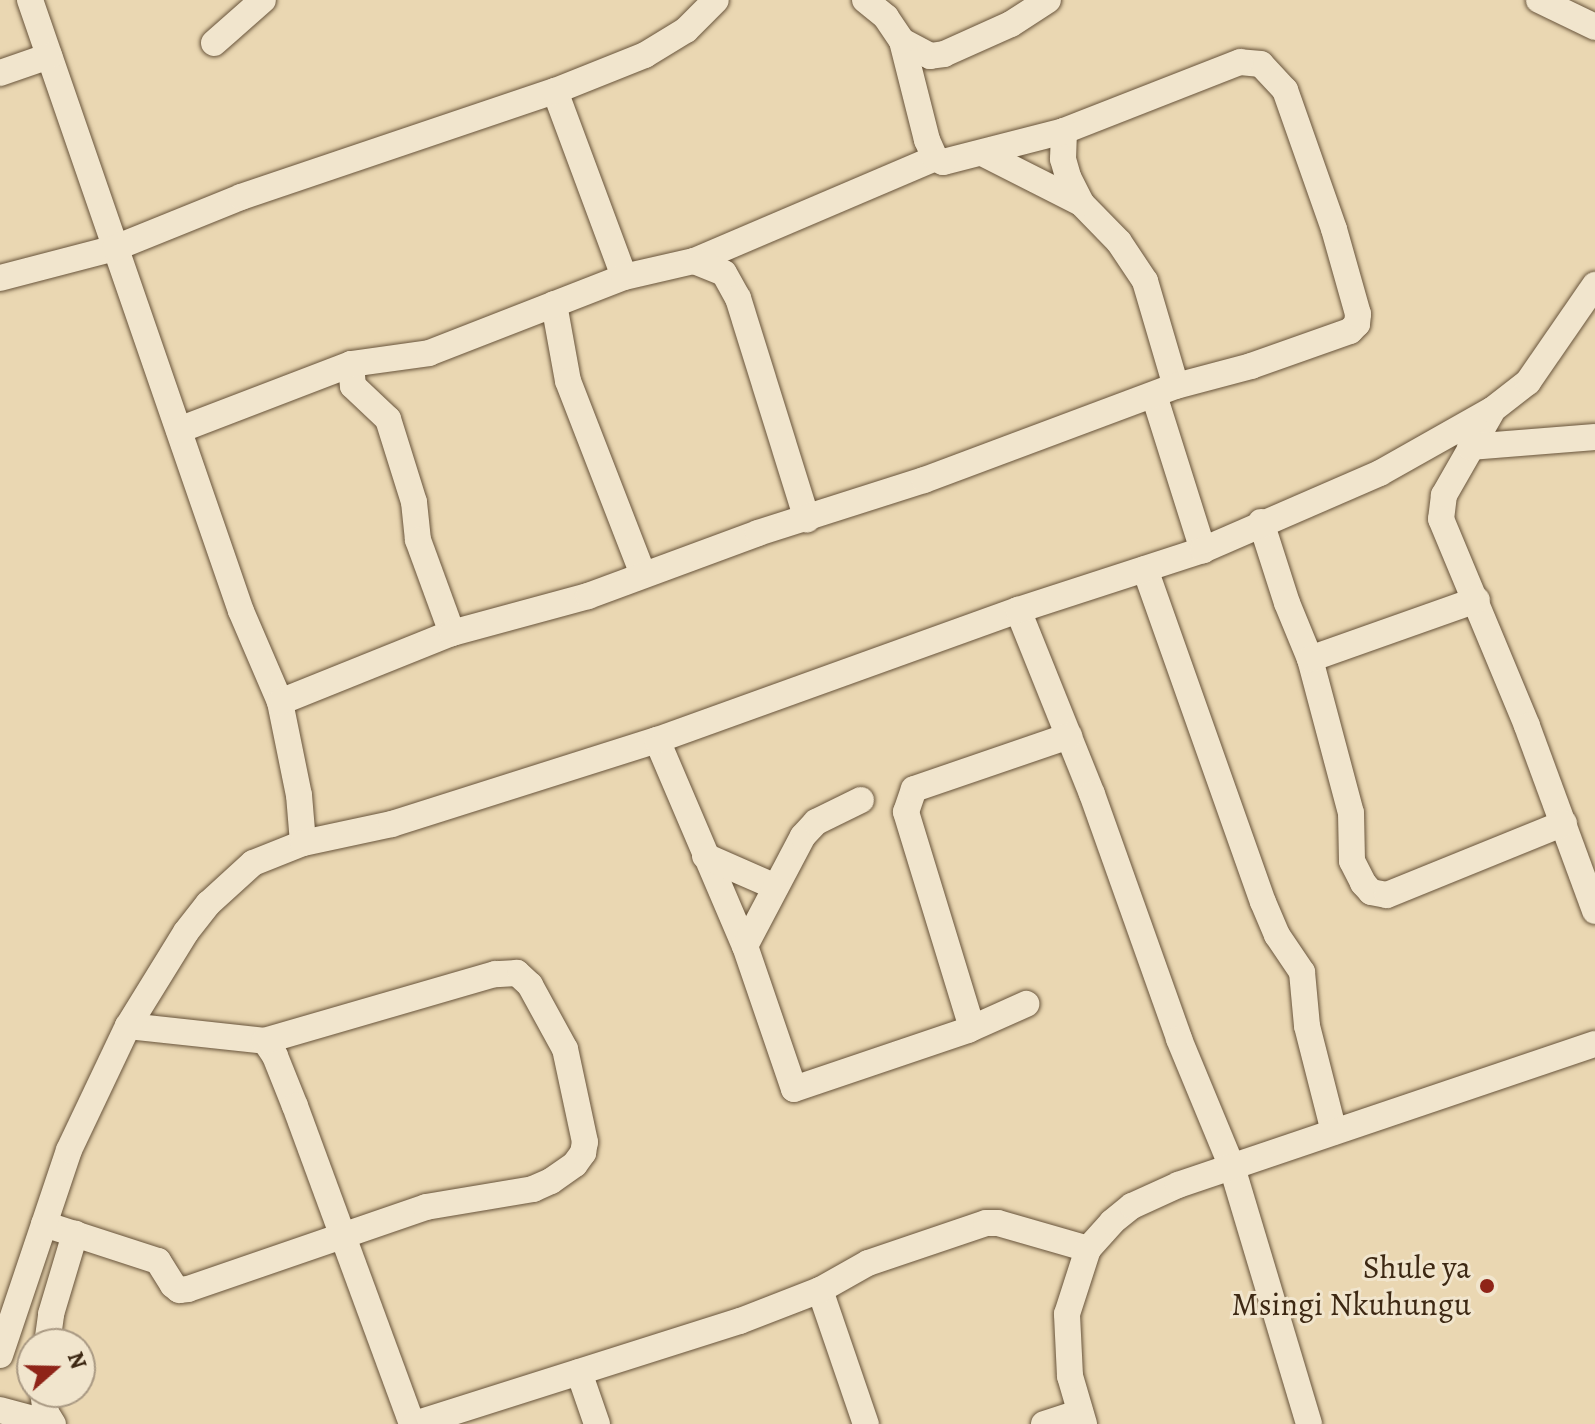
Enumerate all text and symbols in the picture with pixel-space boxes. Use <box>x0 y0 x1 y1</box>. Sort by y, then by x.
place label: Shule ya Msingi Nkuhungu <box>1232 1249 1471 1324</box>
marker: Shule ya Msingi Nkuhungu <box>1478 1277 1496 1295</box>
north arrow <box>16 1328 96 1408</box>
text: N <box>60 1348 94 1373</box>

